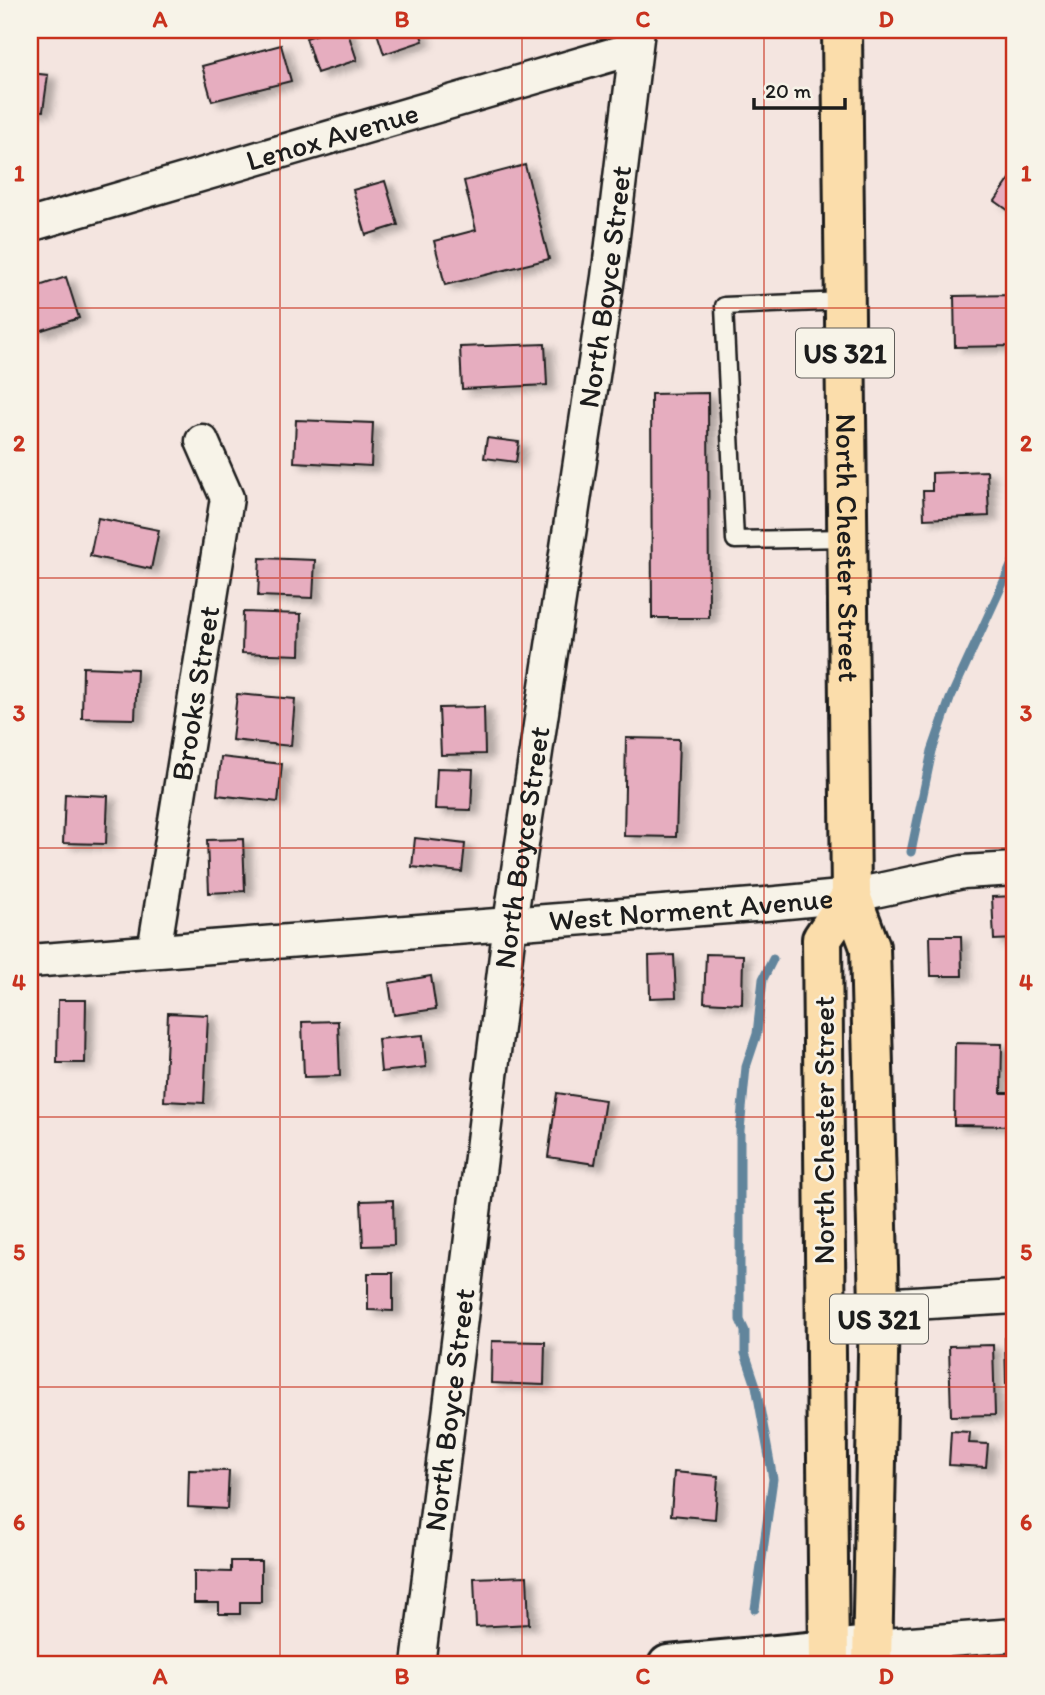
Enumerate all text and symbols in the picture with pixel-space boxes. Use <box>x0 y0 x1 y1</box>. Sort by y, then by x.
text: A <box>152 5 168 33</box>
text: B <box>395 5 410 33</box>
text: C <box>636 5 651 33</box>
text: D <box>878 5 894 33</box>
scale bar <box>754 66 846 110</box>
text: 20 m <box>765 78 812 103</box>
street label: Lenox Avenue <box>242 93 423 179</box>
text: 1 <box>14 159 25 187</box>
text: 1 <box>1021 159 1032 187</box>
street label: North Boyce Street <box>569 163 639 411</box>
road number: US 321 <box>796 328 894 378</box>
street label: North Chester Street <box>828 413 868 683</box>
text: 2 <box>13 429 26 457</box>
text: 2 <box>1020 429 1033 457</box>
street label: Brooks Street <box>163 603 227 783</box>
text: 3 <box>13 699 26 727</box>
text: 3 <box>1020 699 1033 727</box>
street label: North Boyce Street <box>485 724 558 971</box>
street label: West Norment Avenue <box>547 879 835 939</box>
text: 4 <box>12 968 26 996</box>
text: 4 <box>1019 968 1033 996</box>
street label: North Chester Street <box>805 996 842 1264</box>
text: 5 <box>13 1238 25 1266</box>
text: 5 <box>1020 1238 1032 1266</box>
street label: North Boyce Street <box>416 1286 483 1534</box>
road number: US 321 <box>830 1294 928 1344</box>
text: 6 <box>13 1508 25 1536</box>
text: 6 <box>1020 1508 1032 1536</box>
text: A <box>152 1662 168 1690</box>
text: B <box>395 1662 410 1690</box>
text: C <box>636 1662 651 1690</box>
text: D <box>878 1662 894 1690</box>

